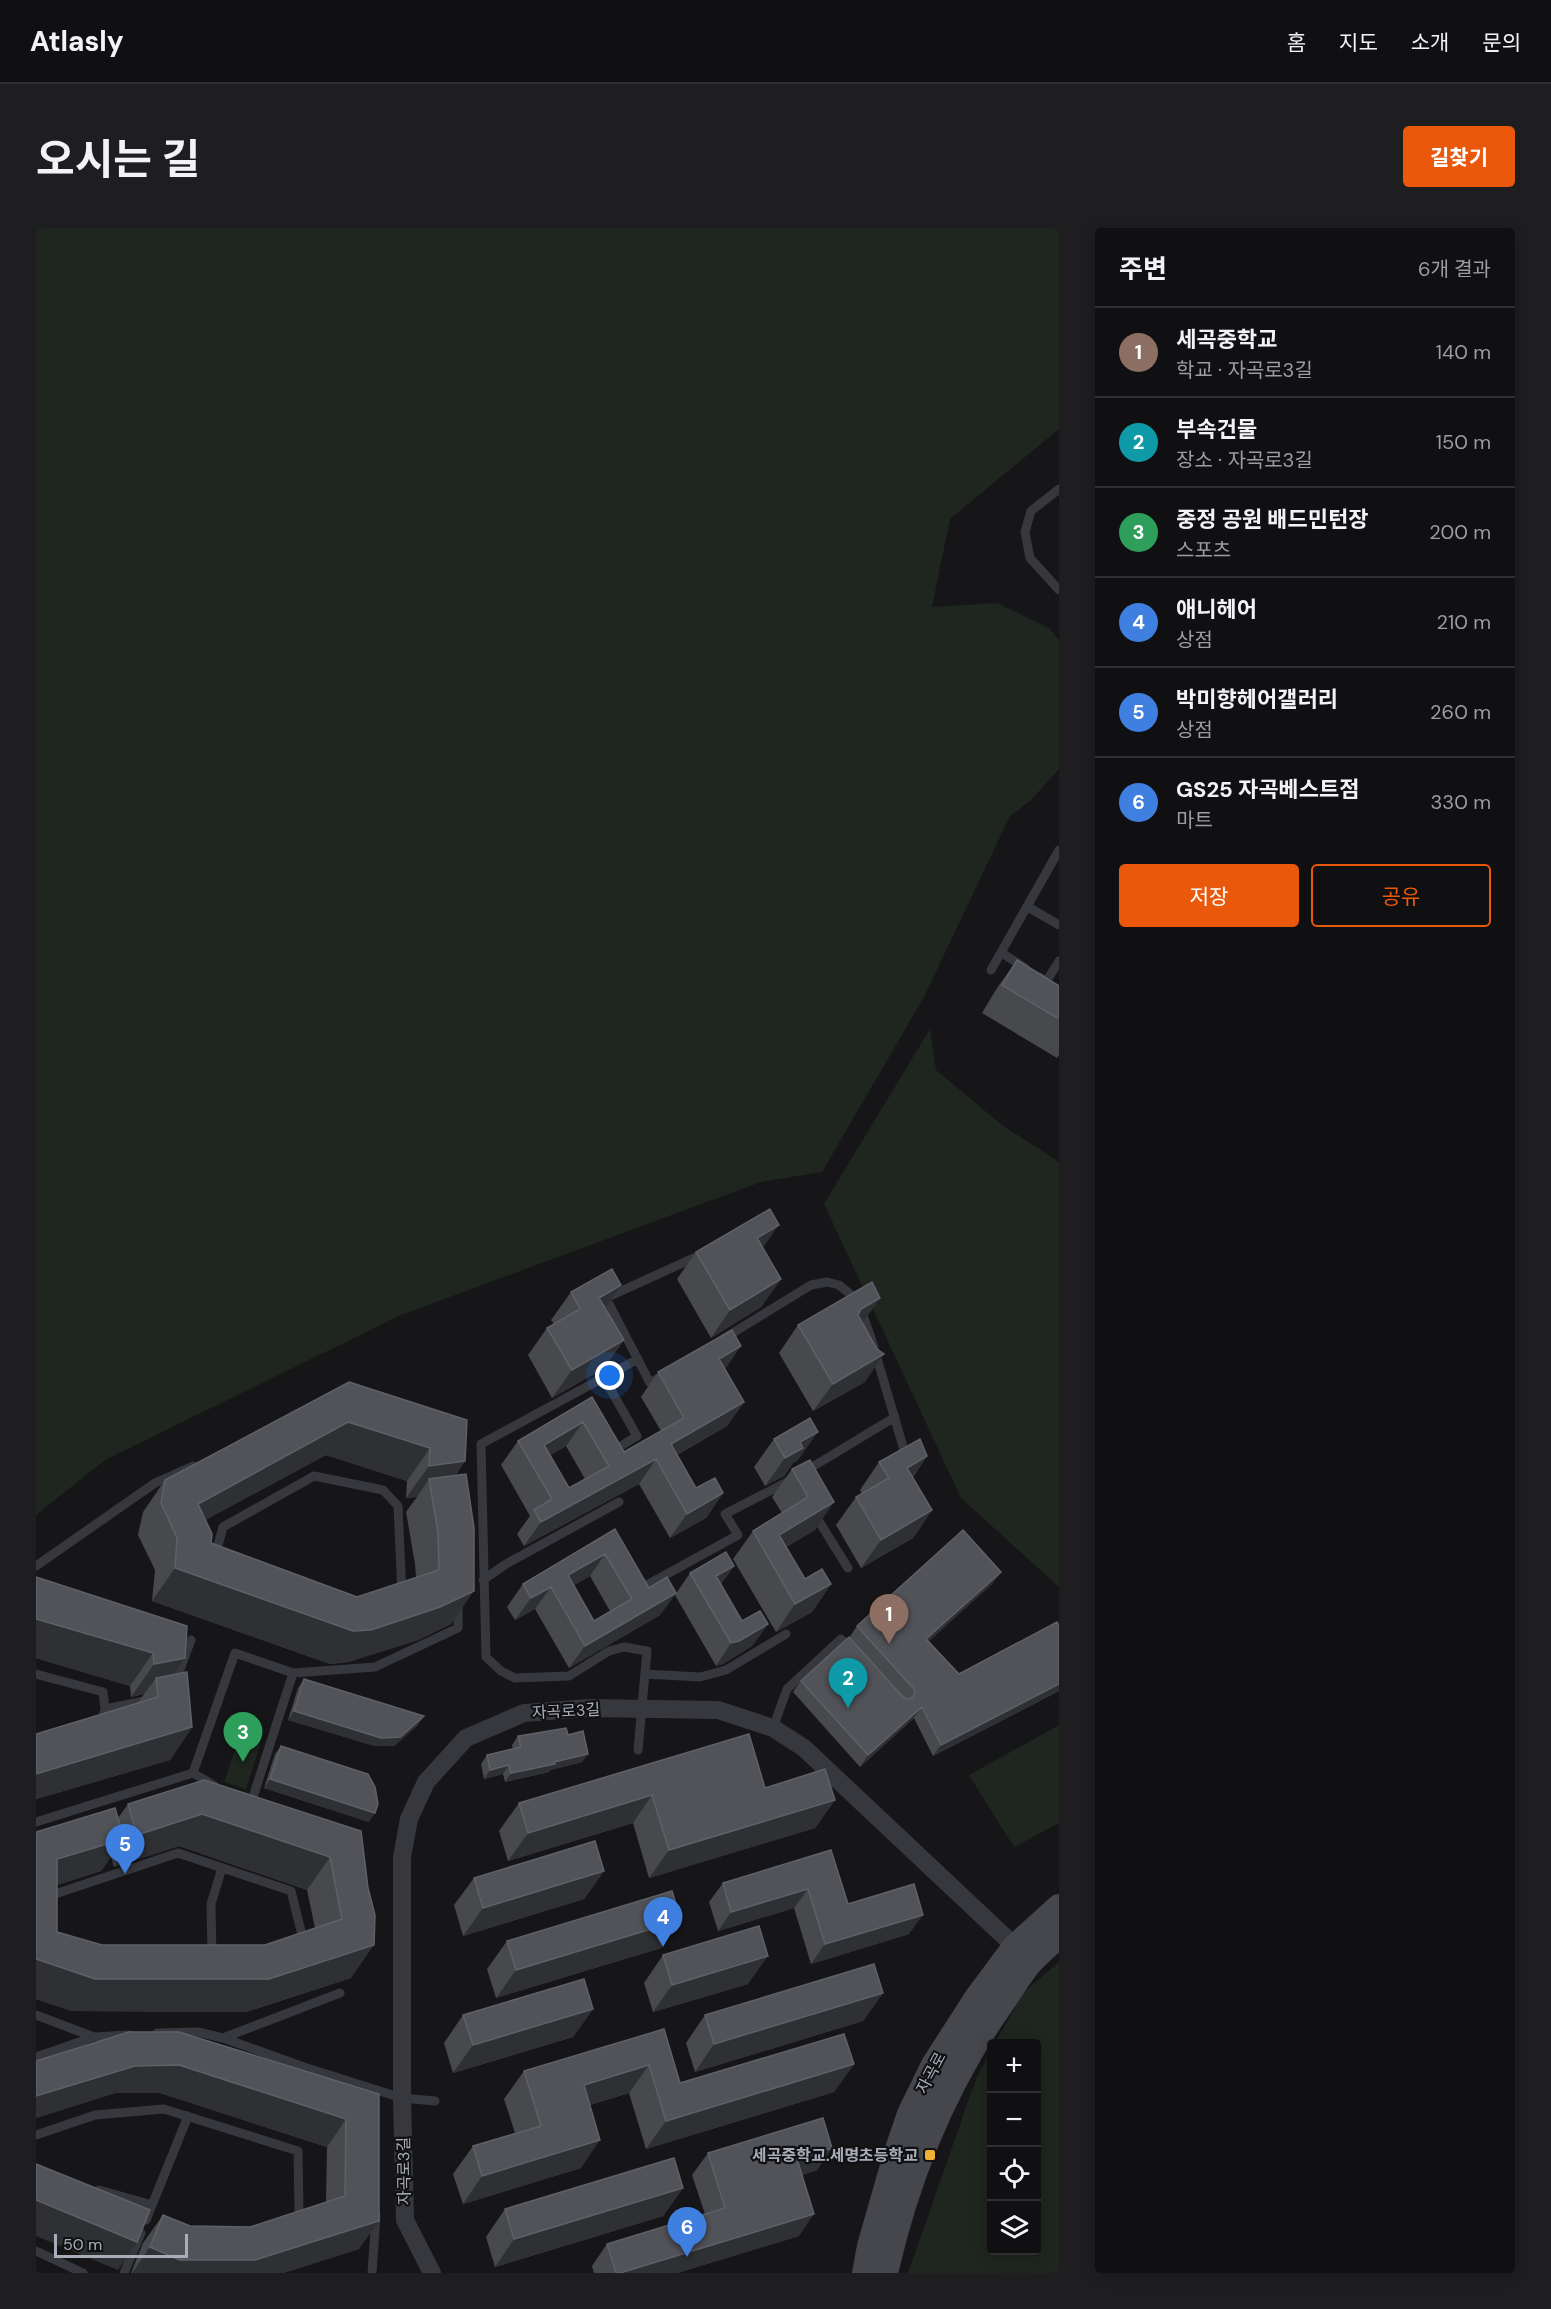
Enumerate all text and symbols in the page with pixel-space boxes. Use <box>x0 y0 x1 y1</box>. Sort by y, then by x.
text: Atlasly <box>30 23 124 60</box>
text: 홈 <box>1287 29 1306 57</box>
text: 지도 <box>1339 29 1378 57</box>
text: 소개 <box>1411 29 1449 57</box>
text: 문의 <box>1482 29 1521 57</box>
button: 길찾기 <box>1403 126 1515 187</box>
text: 오시는 길 <box>36 132 200 187</box>
text: 주변 <box>1119 252 1167 286</box>
text: 6개 결과 <box>1418 256 1491 282</box>
text: 세곡중학교 <box>1176 325 1277 354</box>
text: 1 <box>1135 339 1142 365</box>
text: 140 m <box>1436 339 1491 365</box>
text: 학교 · 자곡로3길 <box>1176 357 1313 383</box>
text: 부속건물 <box>1176 415 1257 444</box>
text: 2 <box>1133 429 1144 455</box>
text: 150 m <box>1436 429 1491 455</box>
text: 장소 · 자곡로3길 <box>1176 447 1313 473</box>
text: 중정 공원 배드민턴장 <box>1176 505 1369 534</box>
text: 3 <box>1132 519 1145 545</box>
text: 200 m <box>1429 519 1491 545</box>
text: 스포츠 <box>1176 537 1231 563</box>
text: 애니헤어 <box>1176 595 1257 624</box>
text: 4 <box>1132 609 1145 635</box>
text: 210 m <box>1436 609 1491 635</box>
text: 상점 <box>1176 627 1213 653</box>
text: 박미향헤어갤러리 <box>1176 685 1338 714</box>
text: 5 <box>1132 699 1145 725</box>
text: 260 m <box>1430 699 1491 725</box>
text: 상점 <box>1176 717 1213 743</box>
text: GS25 자곡베스트점 <box>1176 775 1359 804</box>
text: 6 <box>1132 789 1145 815</box>
text: 330 m <box>1431 789 1491 815</box>
text: 마트 <box>1176 807 1213 833</box>
button: 저장 <box>1119 864 1299 927</box>
button: 공유 <box>1311 864 1491 927</box>
your location <box>595 1361 624 1390</box>
pin: 1 <box>870 1594 908 1644</box>
pin: 2 <box>828 1658 868 1708</box>
street label: 자곡로3길 <box>531 1699 601 1723</box>
pin: 3 <box>224 1712 262 1762</box>
pin: 5 <box>106 1824 145 1874</box>
pin: 4 <box>644 1898 682 1947</box>
map controls <box>987 2039 1041 2255</box>
button: + <box>987 2039 1041 2093</box>
street label: 자곡로 <box>911 2048 951 2097</box>
button: − <box>987 2093 1041 2147</box>
street label: 자곡로3길 <box>393 2137 415 2205</box>
place label: 세곡중학교.세명초등학교 <box>752 2145 918 2166</box>
button: locate <box>987 2147 1041 2201</box>
marker: 세곡중학교.세명초등학교 <box>923 2148 937 2162</box>
button: layers <box>987 2201 1041 2255</box>
pin: 6 <box>668 2208 706 2257</box>
scale bar <box>54 2231 188 2258</box>
text: 50 m <box>63 2234 102 2255</box>

